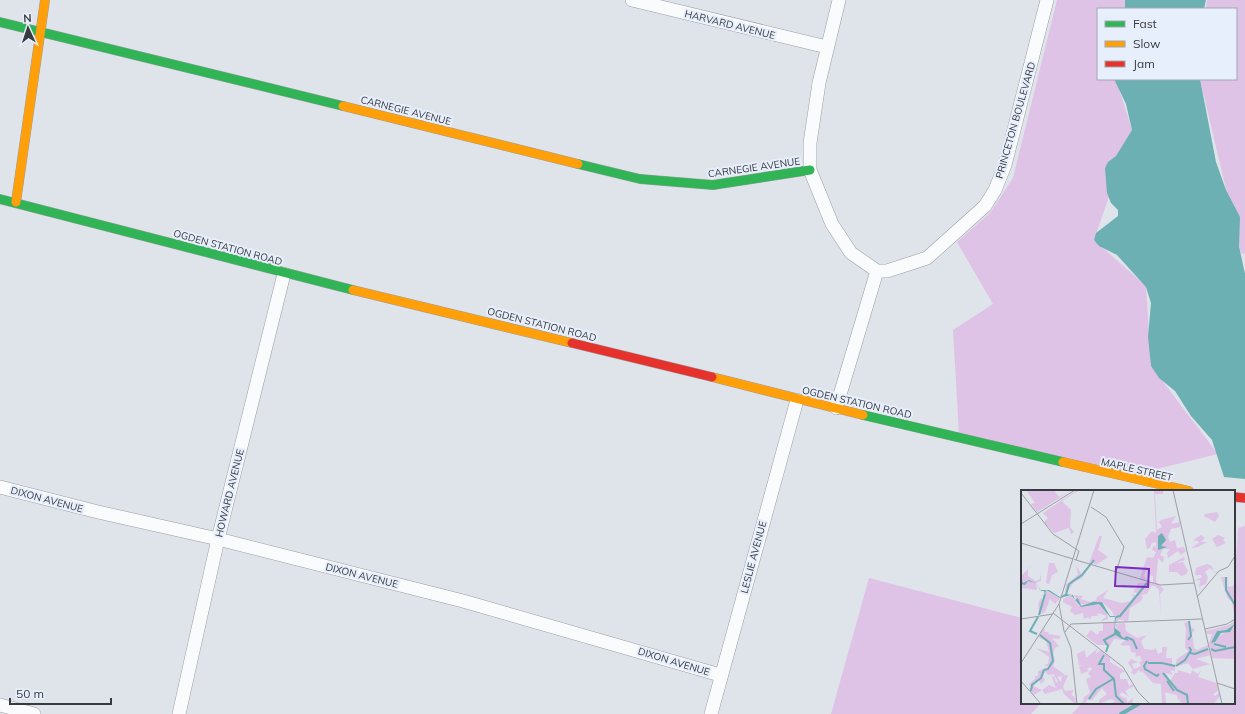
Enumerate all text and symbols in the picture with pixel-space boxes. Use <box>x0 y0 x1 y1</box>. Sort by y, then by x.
street label: HARVARD AVENUE <box>683 7 777 42</box>
north arrow <box>8 8 48 48</box>
legend <box>1097 8 1237 80</box>
text: N <box>23 11 32 25</box>
text: Fast <box>1133 16 1157 31</box>
text: Slow <box>1133 36 1161 51</box>
text: Jam <box>1133 56 1155 71</box>
street label: PRINCETON BOULEVARD <box>993 60 1038 180</box>
street label: CARNEGIE AVENUE <box>359 93 453 128</box>
street label: CARNEGIE AVENUE <box>707 155 801 180</box>
street label: OGDEN STATION ROAD <box>172 227 284 268</box>
street label: OGDEN STATION ROAD <box>486 305 598 344</box>
street label: OGDEN STATION ROAD <box>801 384 913 421</box>
street label: HOWARD AVENUE <box>212 448 247 539</box>
street label: MAPLE STREET <box>1100 455 1174 484</box>
street label: DIXON AVENUE <box>9 484 85 515</box>
inset map <box>1021 490 1235 704</box>
street label: LESLIE AVENUE <box>738 519 769 595</box>
street label: DIXON AVENUE <box>324 560 400 591</box>
street label: DIXON AVENUE <box>636 644 711 679</box>
scale bar <box>10 680 111 706</box>
text: 50 m <box>16 686 44 701</box>

